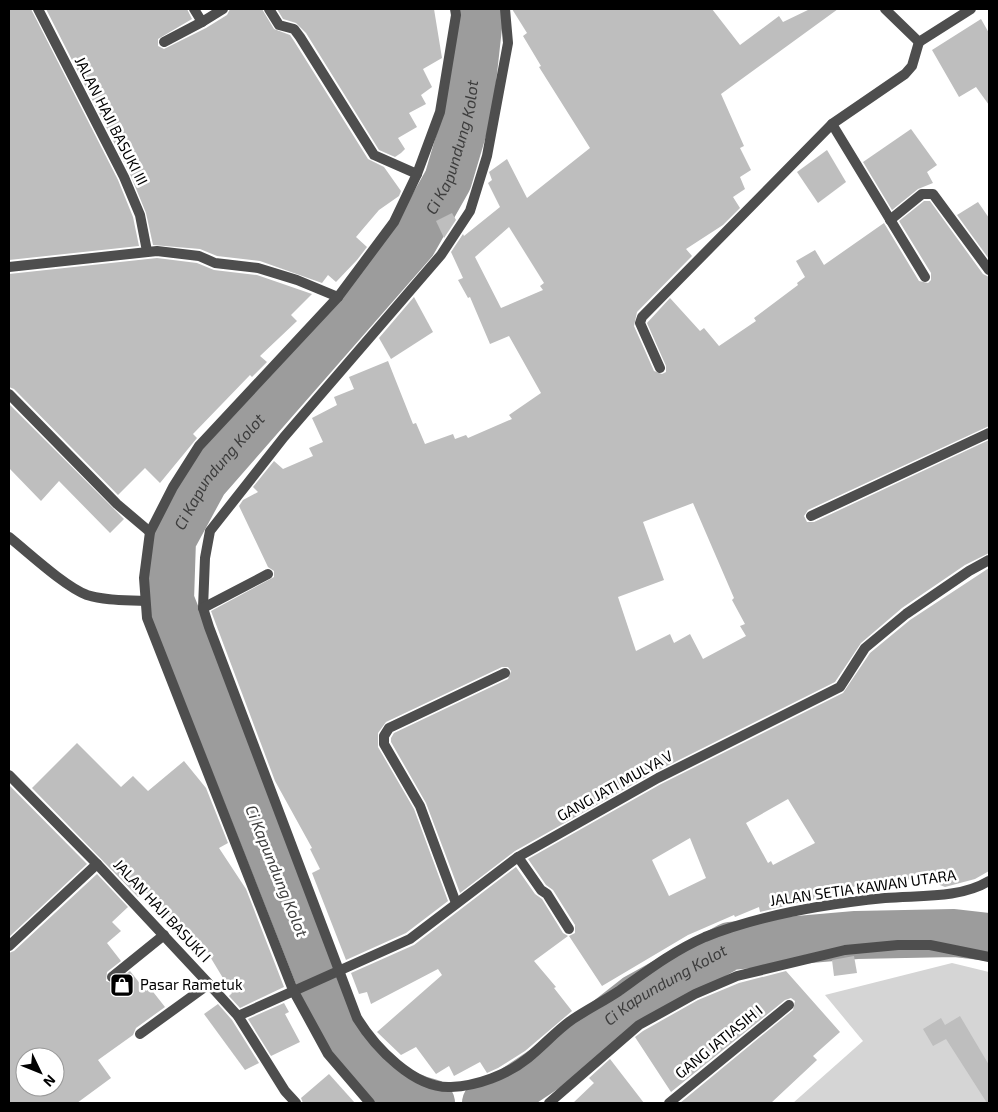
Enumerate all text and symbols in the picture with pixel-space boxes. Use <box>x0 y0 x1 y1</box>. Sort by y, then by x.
street label: JALAN HAJI BASUKI III <box>72 53 152 188</box>
water label: Ci Kapundung Kolot <box>421 78 481 217</box>
water label: Ci Kapundung Kolot <box>169 408 269 533</box>
street label: GANG JATI MULYA V <box>553 746 676 824</box>
water label: Ci Kapundung Kolot <box>242 802 313 940</box>
street label: JALAN HAJI BASUKI I <box>110 855 215 966</box>
street label: JALAN SETIA KAWAN UTARA <box>769 865 958 909</box>
water label: Ci Kapundung Kolot <box>600 939 731 1029</box>
shop icon: Pasar Rametuk <box>109 972 135 998</box>
place label: Pasar Rametuk <box>140 975 243 993</box>
street label: GANG JATIASIH I <box>671 1001 766 1082</box>
north arrow <box>15 1047 65 1097</box>
text: N <box>40 1072 60 1091</box>

